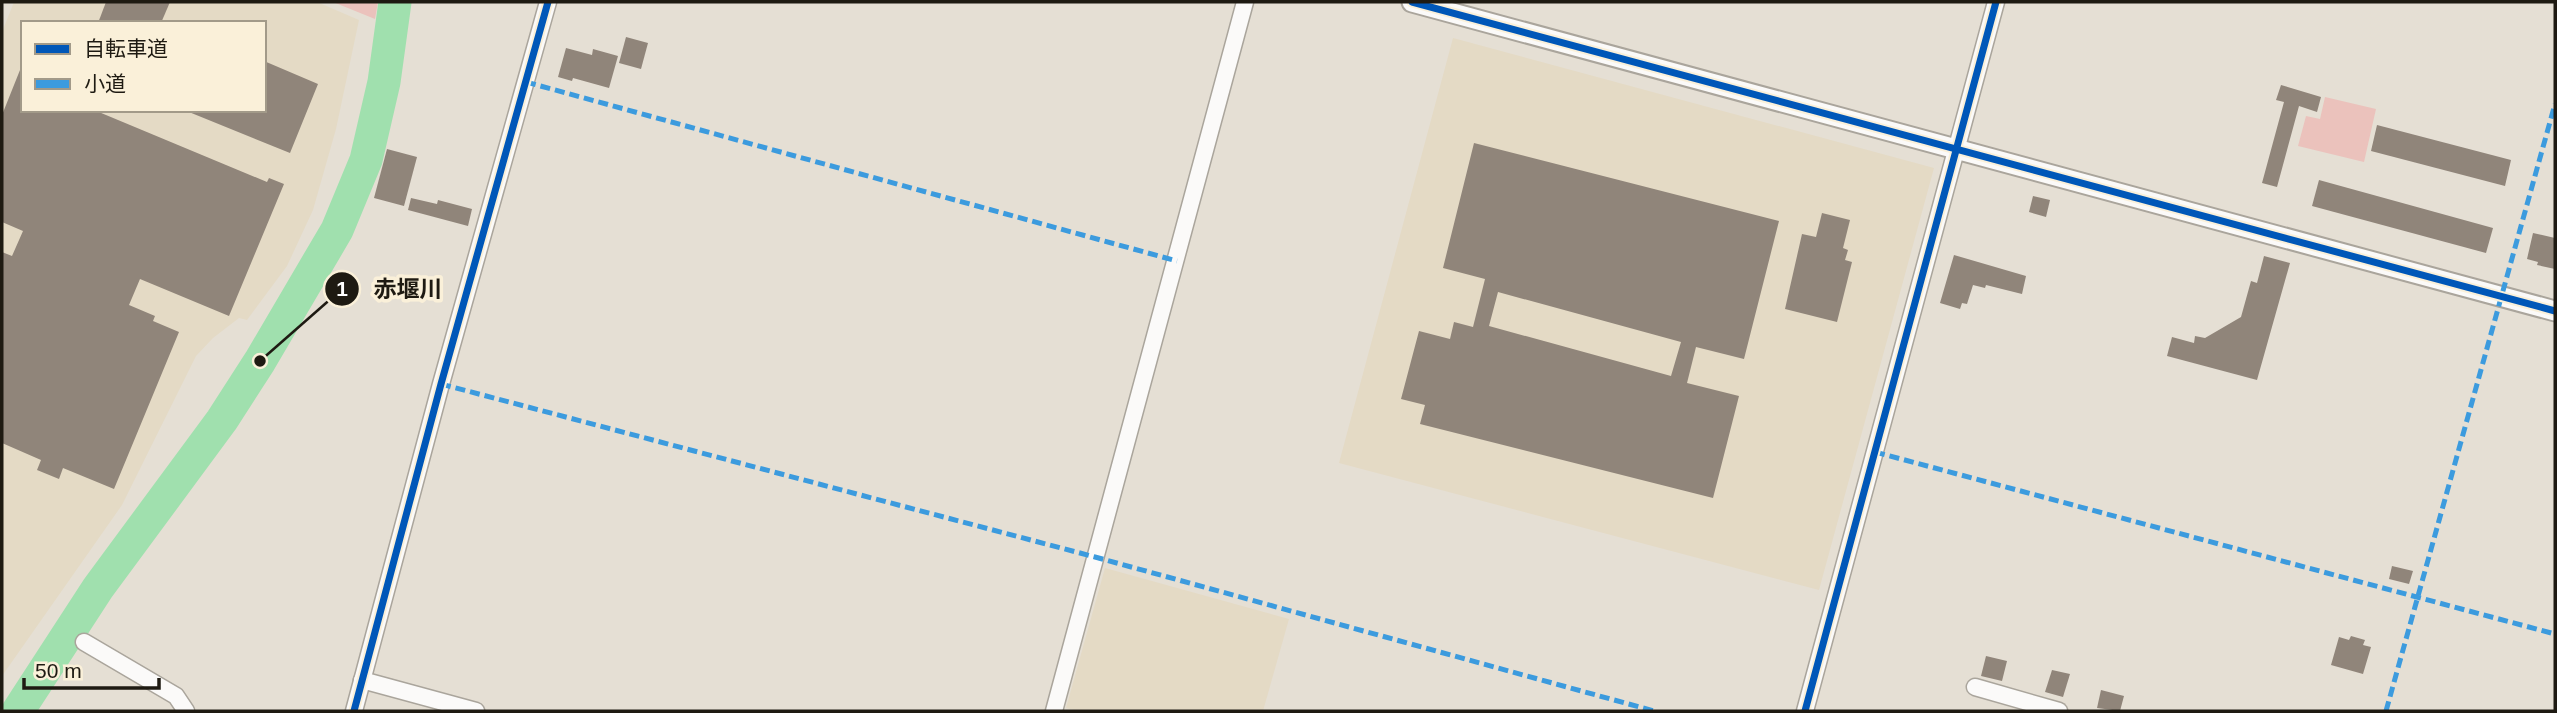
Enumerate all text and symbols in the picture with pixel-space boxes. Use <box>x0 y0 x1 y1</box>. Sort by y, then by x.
legend <box>21 21 266 112</box>
text: 自転車道 <box>84 37 168 60</box>
text: 小道 <box>84 72 126 95</box>
callout: 赤堰川 <box>325 267 457 311</box>
text: 赤堰川 <box>374 276 443 302</box>
text: 1 <box>336 277 348 300</box>
scale bar <box>24 646 159 690</box>
text: 50 m <box>35 659 82 682</box>

